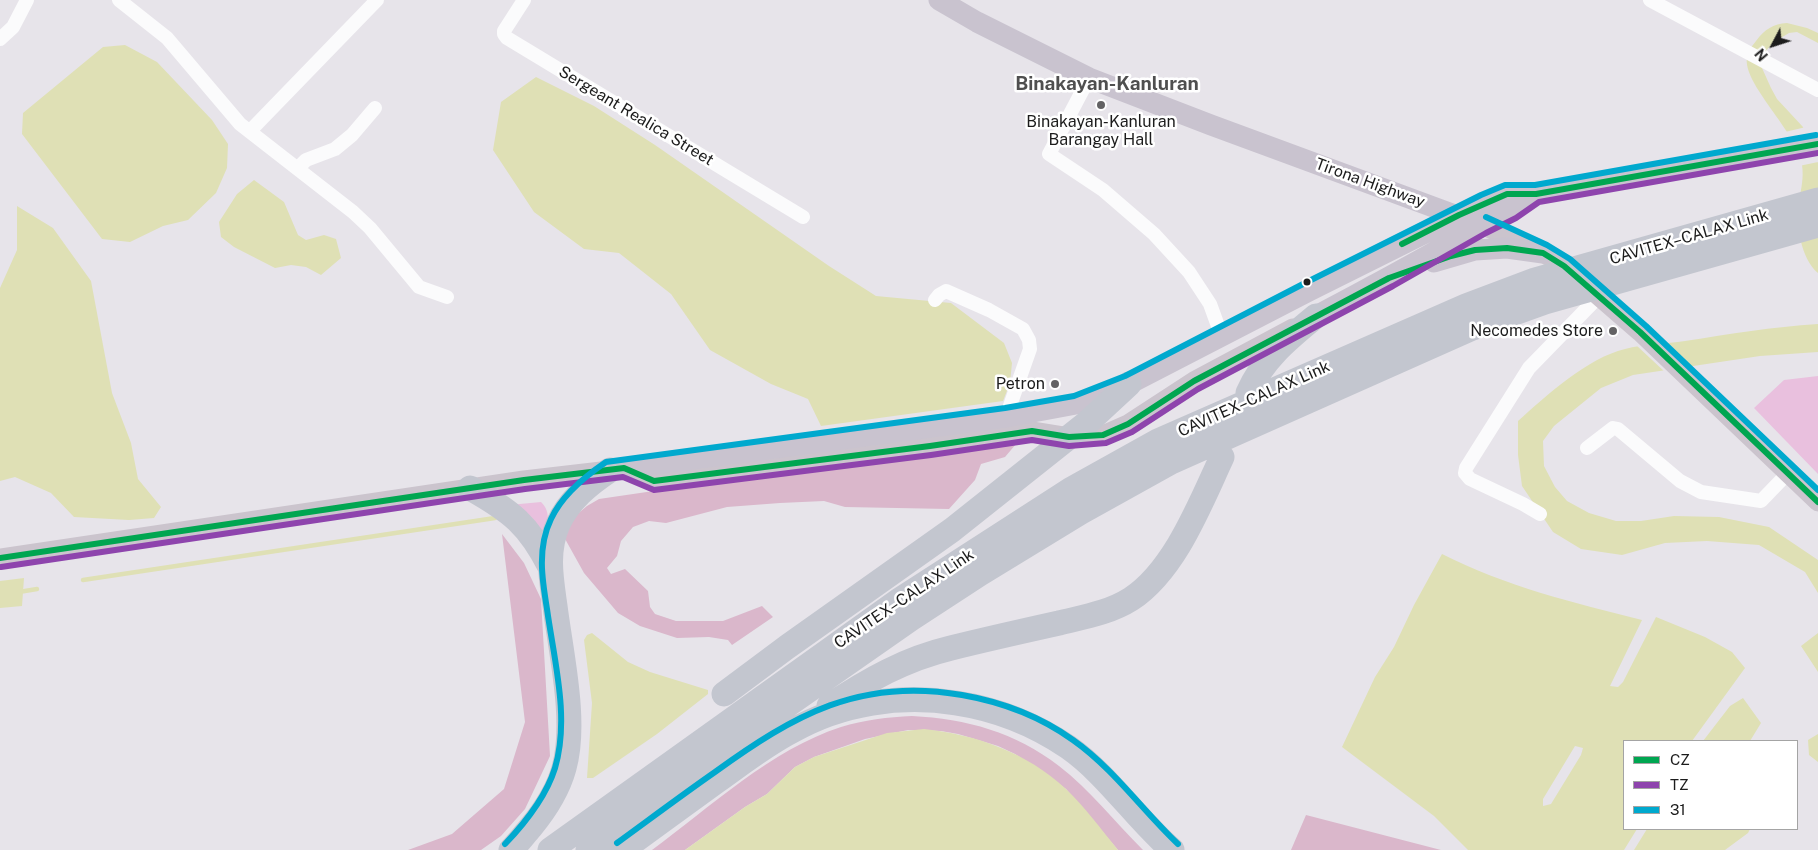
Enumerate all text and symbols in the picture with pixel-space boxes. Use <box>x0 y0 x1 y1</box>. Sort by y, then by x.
north arrow <box>1748 20 1798 70</box>
text: N <box>1752 45 1771 64</box>
street label: Sergeant Realica Street <box>555 62 717 170</box>
district label: Binakayan-Kanluran <box>1015 73 1199 95</box>
marker: Binakayan-Kanluran Barangay Hall <box>1095 99 1107 111</box>
place label: Binakayan-Kanluran Barangay Hall <box>1026 112 1176 150</box>
street label: Tirona Highway <box>1313 154 1427 212</box>
street label: CAVITEX–CALAX Link <box>1607 205 1771 269</box>
unlabelled marker <box>1302 277 1312 287</box>
place label: Necomedes Store <box>1470 321 1603 341</box>
marker: Necomedes Store <box>1607 325 1619 337</box>
street label: CAVITEX–CALAX Link <box>1175 357 1333 441</box>
place label: Petron <box>996 374 1045 394</box>
marker: Petron <box>1049 378 1061 390</box>
street label: CAVITEX–CALAX Link <box>831 545 977 653</box>
legend <box>1623 740 1798 830</box>
text: CZ <box>1670 751 1690 768</box>
text: TZ <box>1670 776 1689 793</box>
text: 31 <box>1670 801 1686 818</box>

